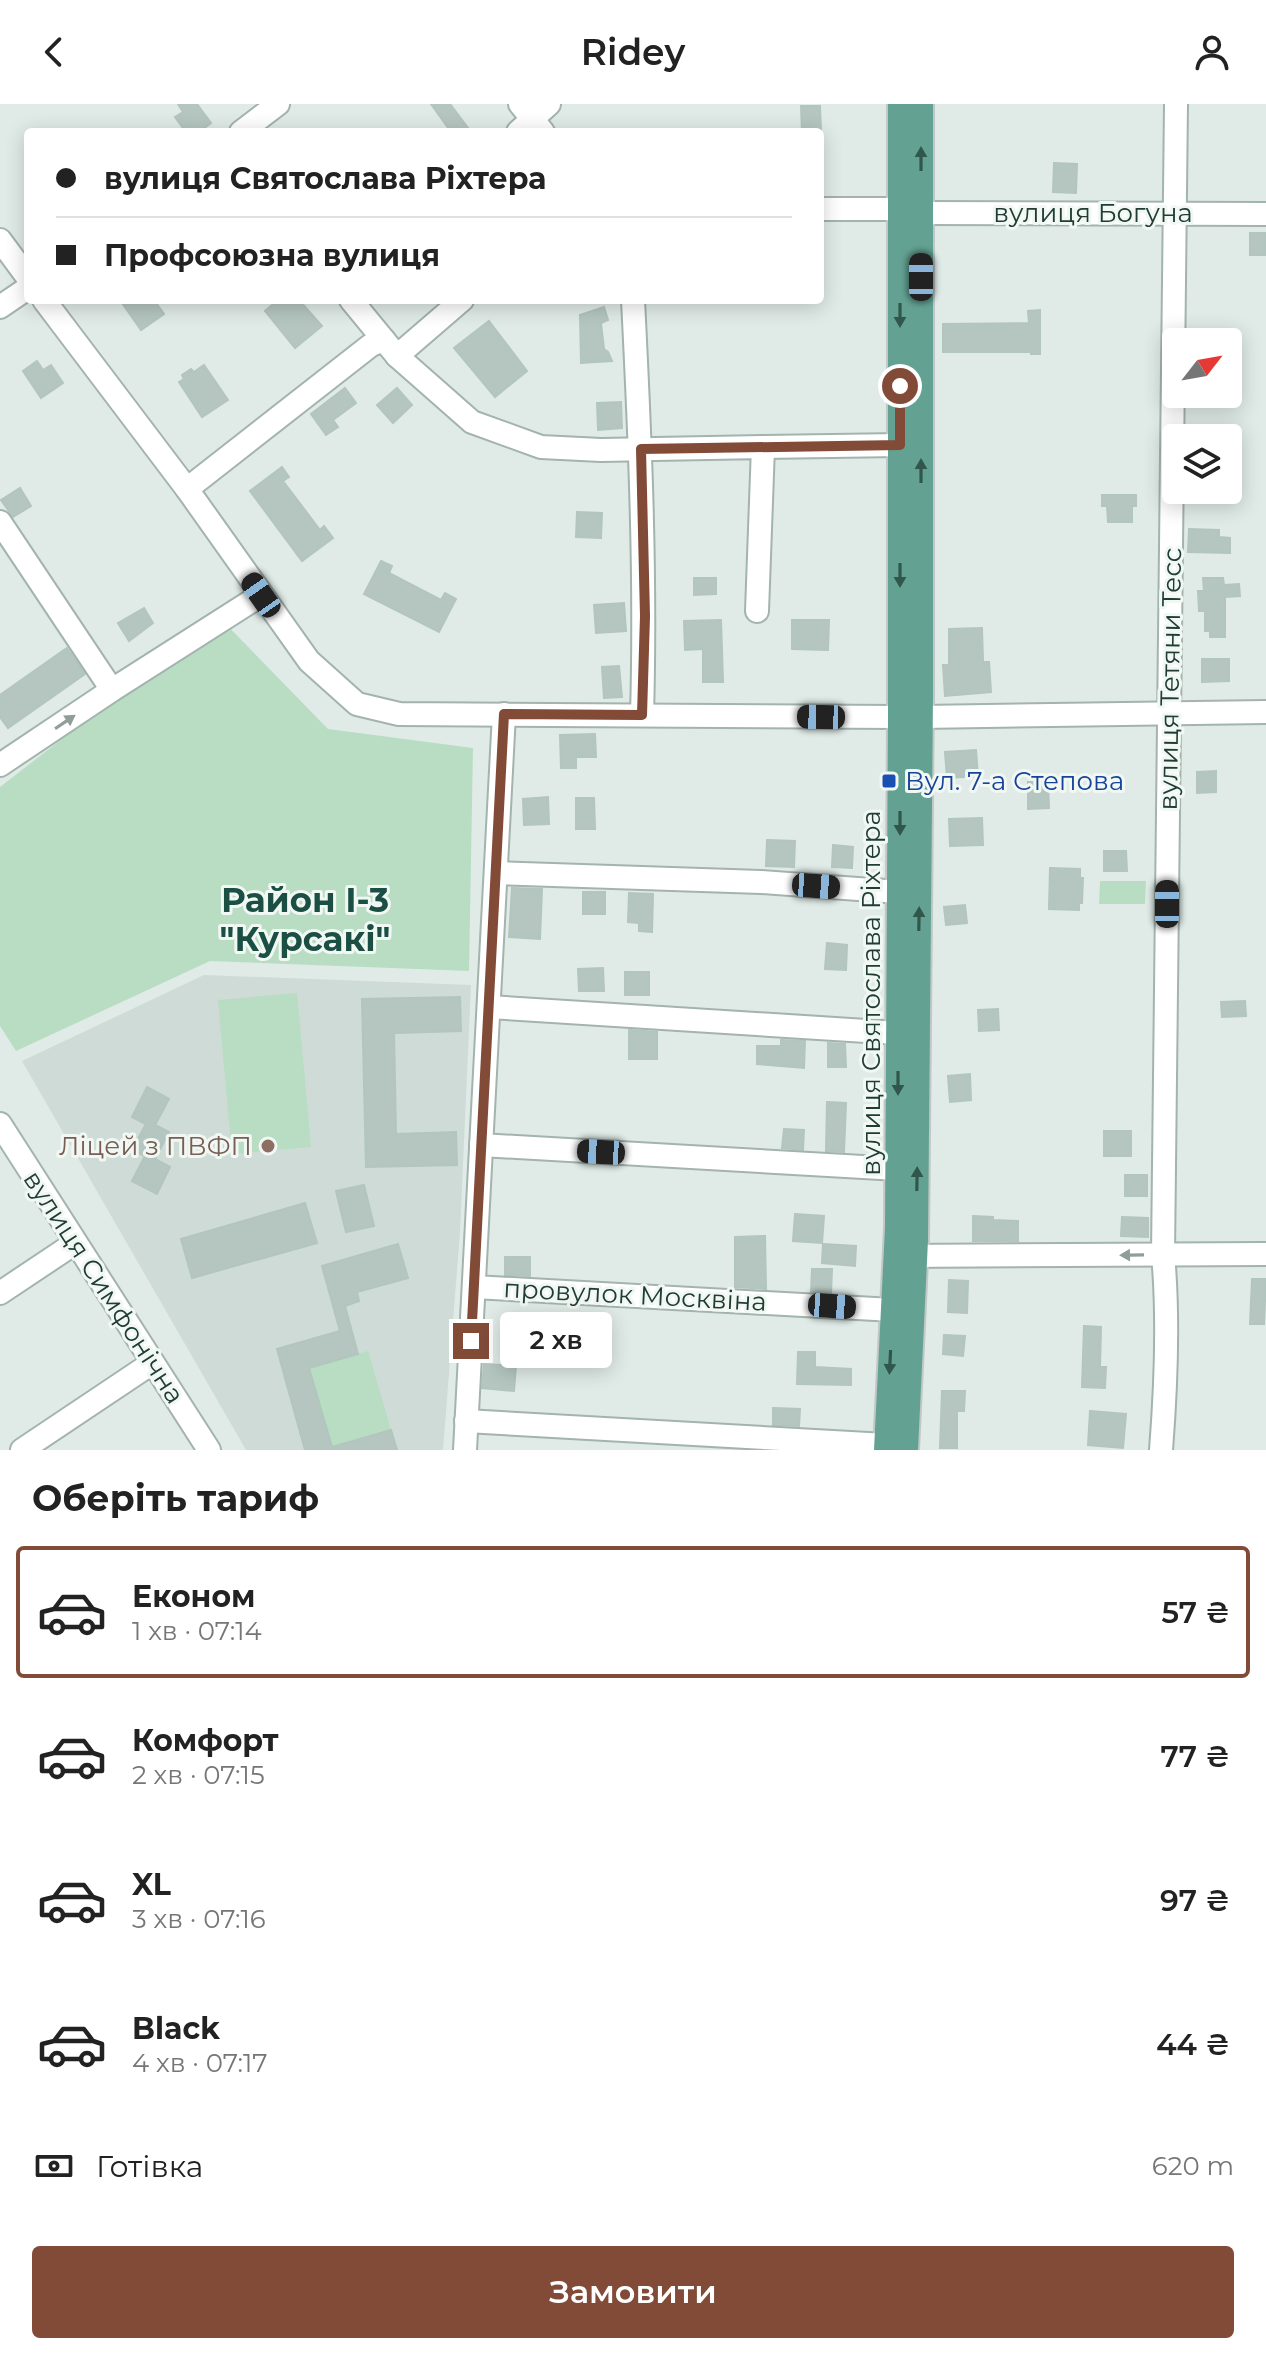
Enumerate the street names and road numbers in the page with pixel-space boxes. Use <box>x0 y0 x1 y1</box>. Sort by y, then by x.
street label: вулиця Богуна <box>993 197 1193 229</box>
street label: вулиця Тетяни Тесс <box>1152 547 1188 811</box>
street label: вулиця Святослава Ріхтера <box>855 810 887 1176</box>
street label: вулиця Симфонічна <box>17 1165 191 1409</box>
street label: провулок Москвіна <box>503 1272 767 1318</box>

